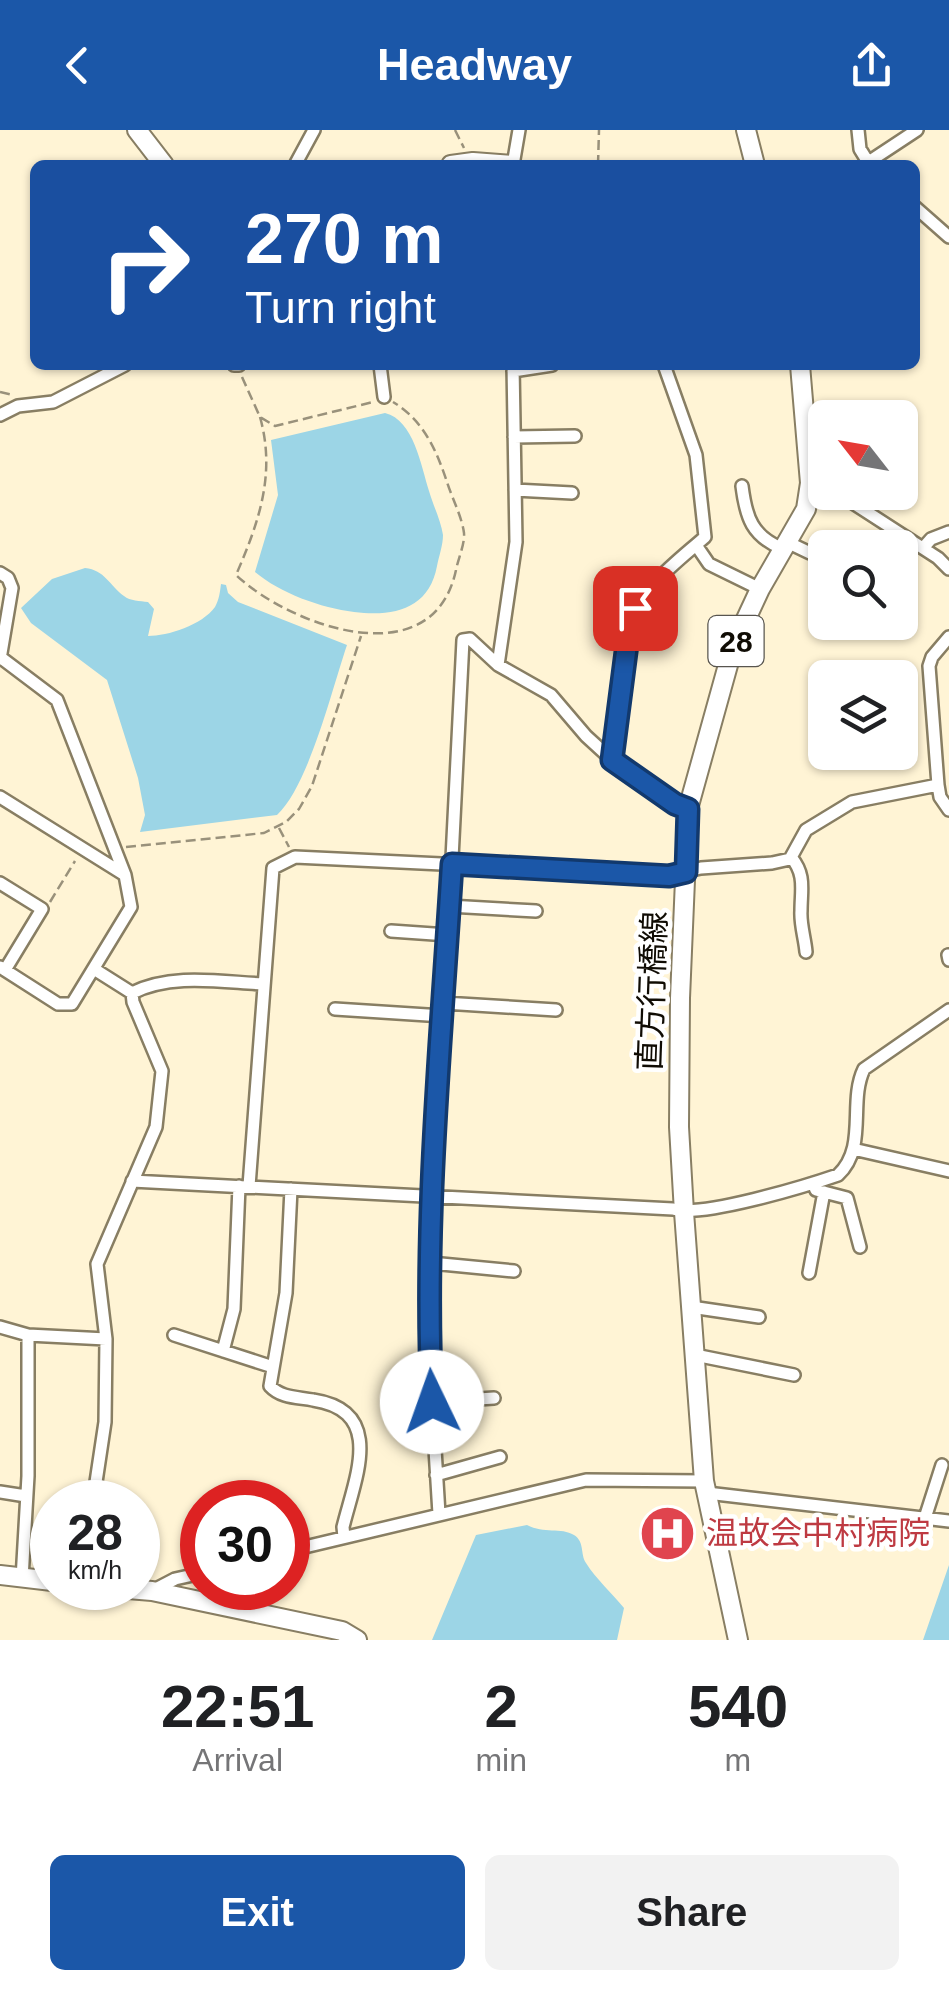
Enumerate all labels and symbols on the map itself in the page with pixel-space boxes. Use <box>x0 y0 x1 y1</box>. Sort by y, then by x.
north arrow <box>808 400 918 510</box>
pin <box>593 566 678 651</box>
road number: 28 <box>708 616 764 666</box>
street label: 直方行橋線 <box>631 910 673 1072</box>
position arrow <box>380 1350 484 1454</box>
speed limit sign: 30 <box>180 1480 310 1610</box>
hospital icon: 温故会中村病院 <box>637 1503 697 1563</box>
place label: 温故会中村病院 <box>706 1515 930 1551</box>

